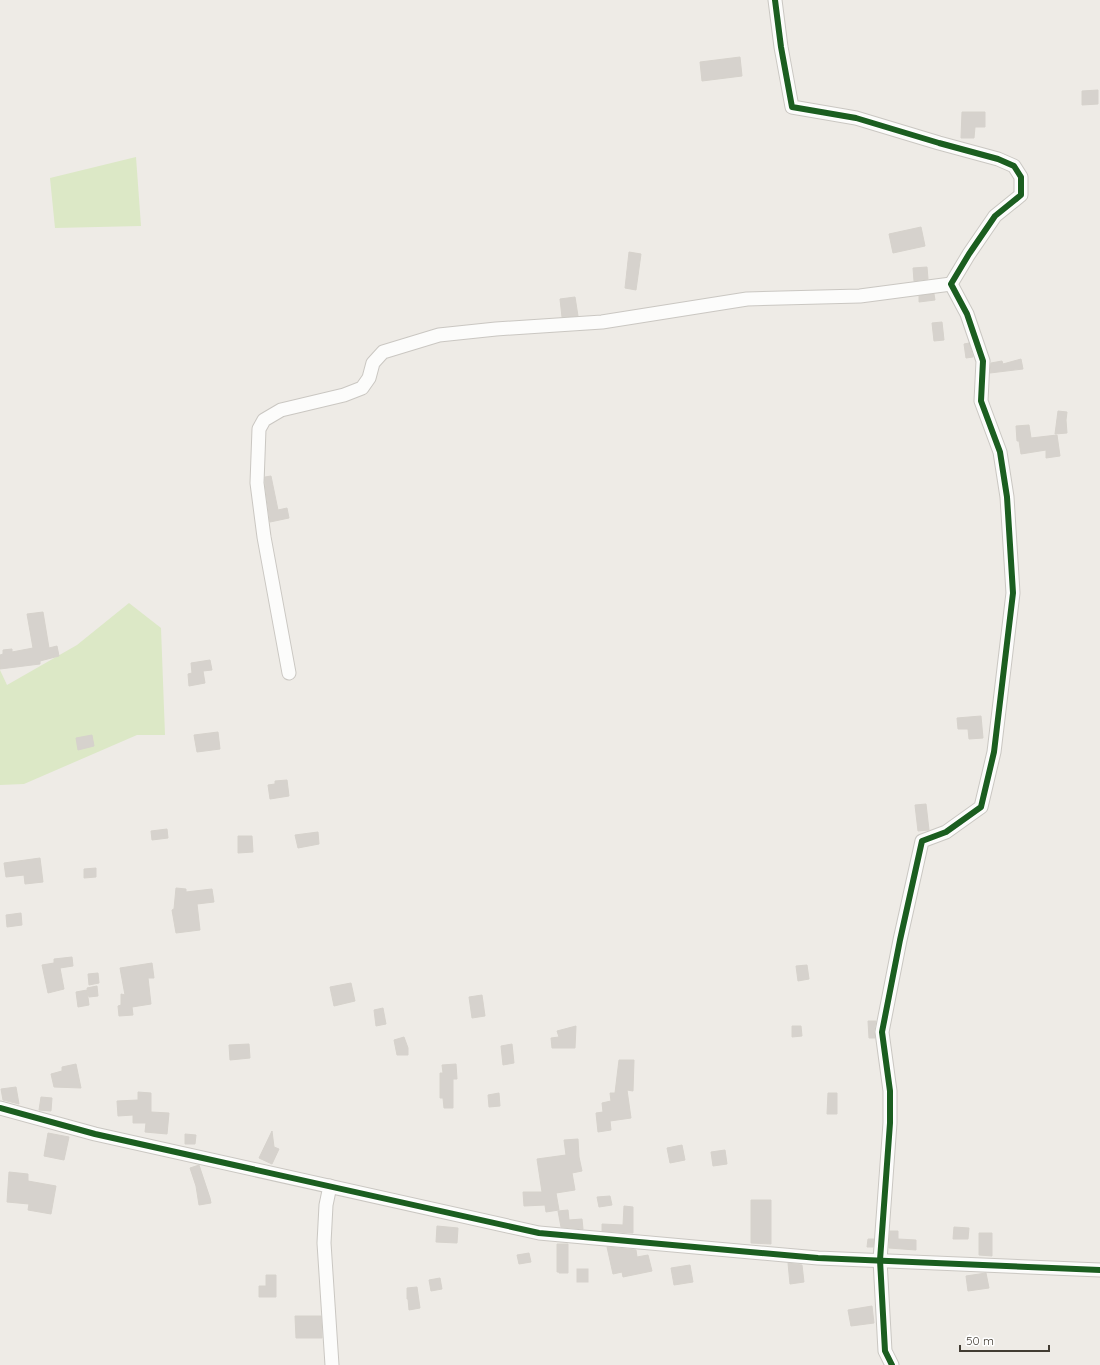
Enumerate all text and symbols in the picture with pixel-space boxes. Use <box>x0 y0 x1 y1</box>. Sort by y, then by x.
scale bar <box>960 1327 1049 1353</box>
text: 50 m <box>966 1333 994 1348</box>

